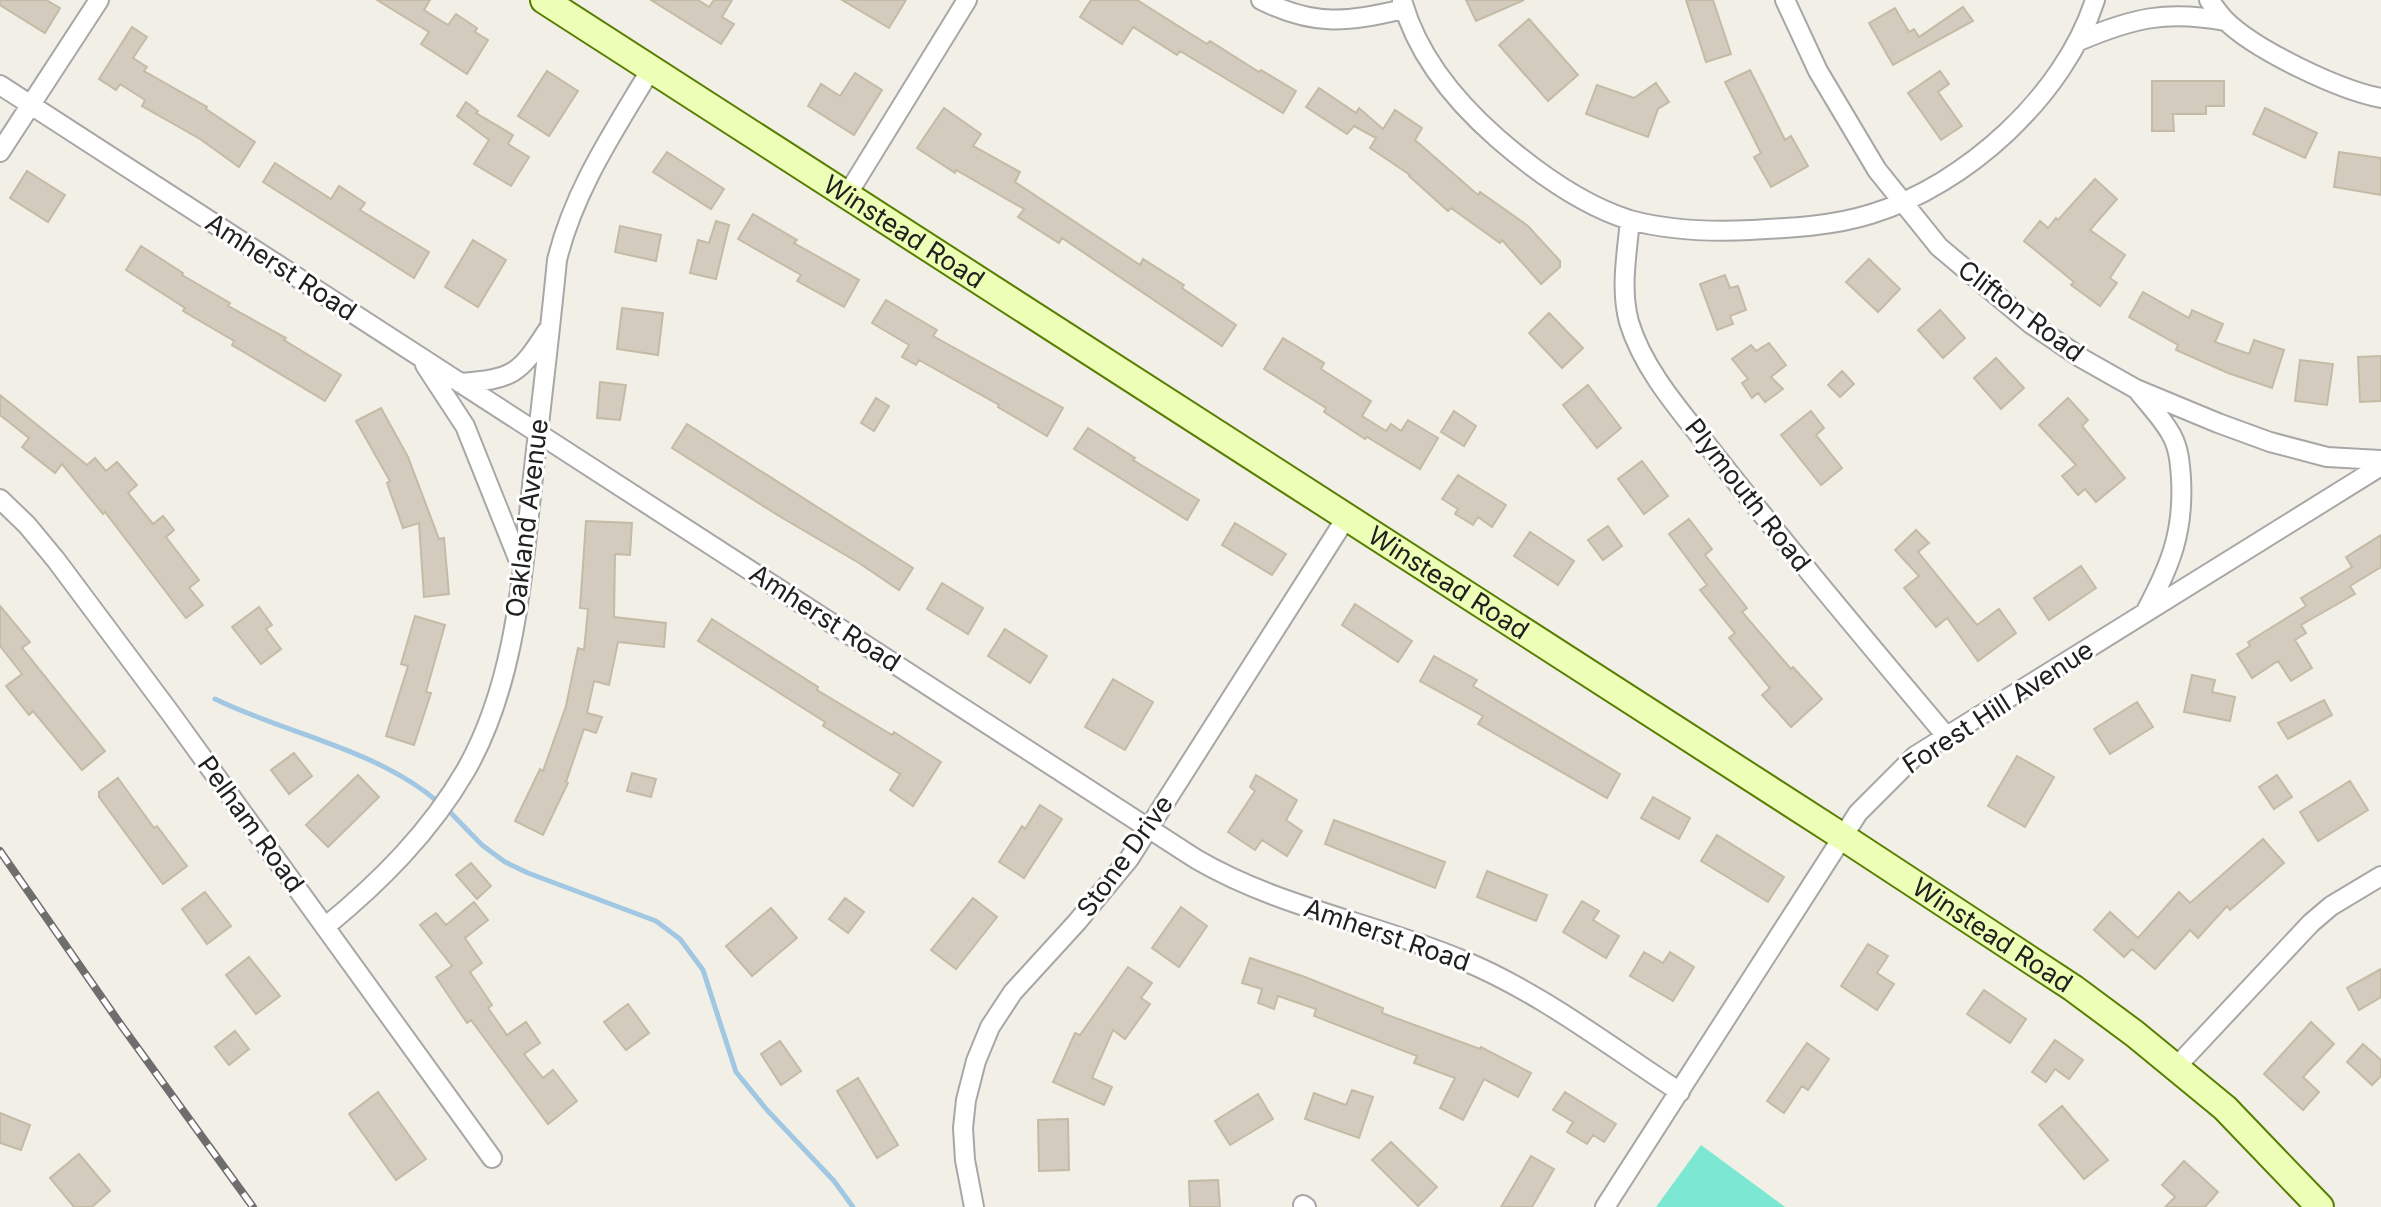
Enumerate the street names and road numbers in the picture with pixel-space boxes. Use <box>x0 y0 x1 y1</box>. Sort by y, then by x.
street label: Winstead Road <box>818 168 990 295</box>
street label: Amherst Road <box>200 206 362 327</box>
street label: Clifton Road <box>1952 253 2090 368</box>
street label: Plymouth Road <box>1679 412 1818 577</box>
street label: Oakland Avenue <box>499 417 554 619</box>
street label: Winstead Road <box>1362 519 1535 646</box>
street label: Amherst Road <box>744 557 906 678</box>
street label: Forest Hill Avenue <box>1897 633 2099 780</box>
street label: Pelham Road <box>192 750 311 898</box>
street label: Stone Drive <box>1070 789 1179 923</box>
street label: Winstead Road <box>1907 871 2079 998</box>
street label: Amherst Road <box>1300 892 1474 977</box>

